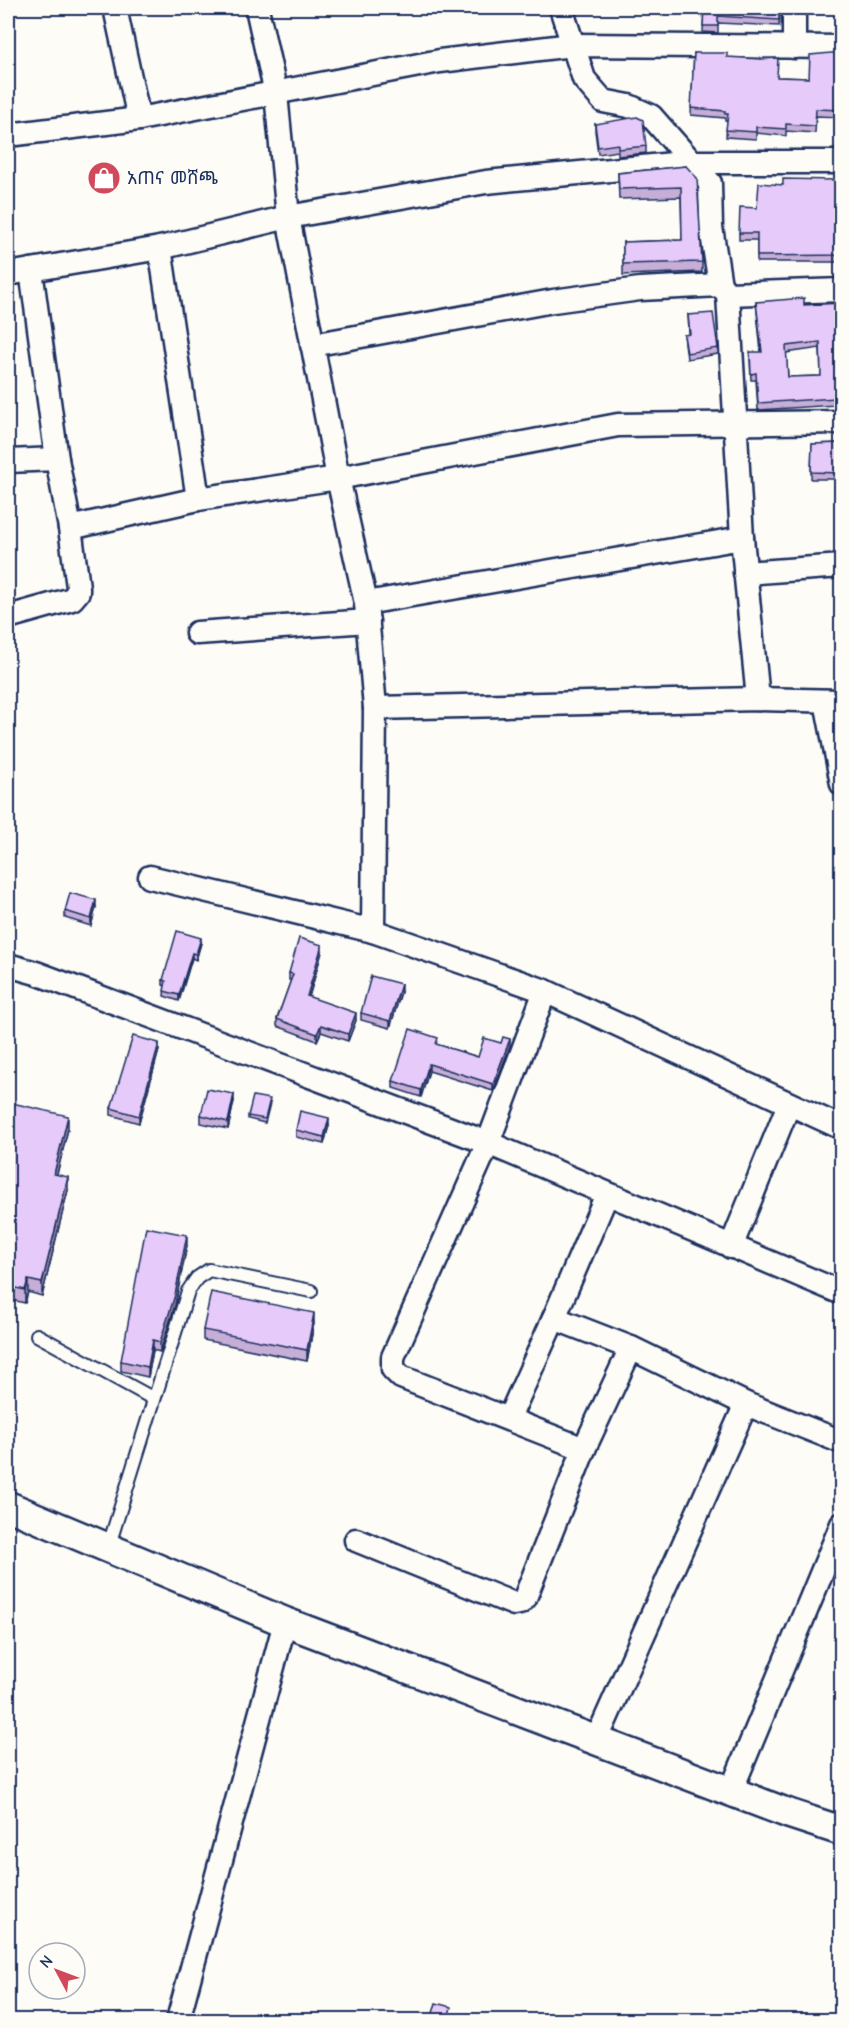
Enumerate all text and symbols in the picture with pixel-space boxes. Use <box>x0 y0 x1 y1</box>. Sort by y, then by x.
shop icon: አጠና መሸጫ <box>86 160 122 196</box>
place label: አጠና መሸጫ <box>127 168 218 189</box>
north arrow <box>27 1941 87 2001</box>
text: N <box>36 1952 57 1972</box>

